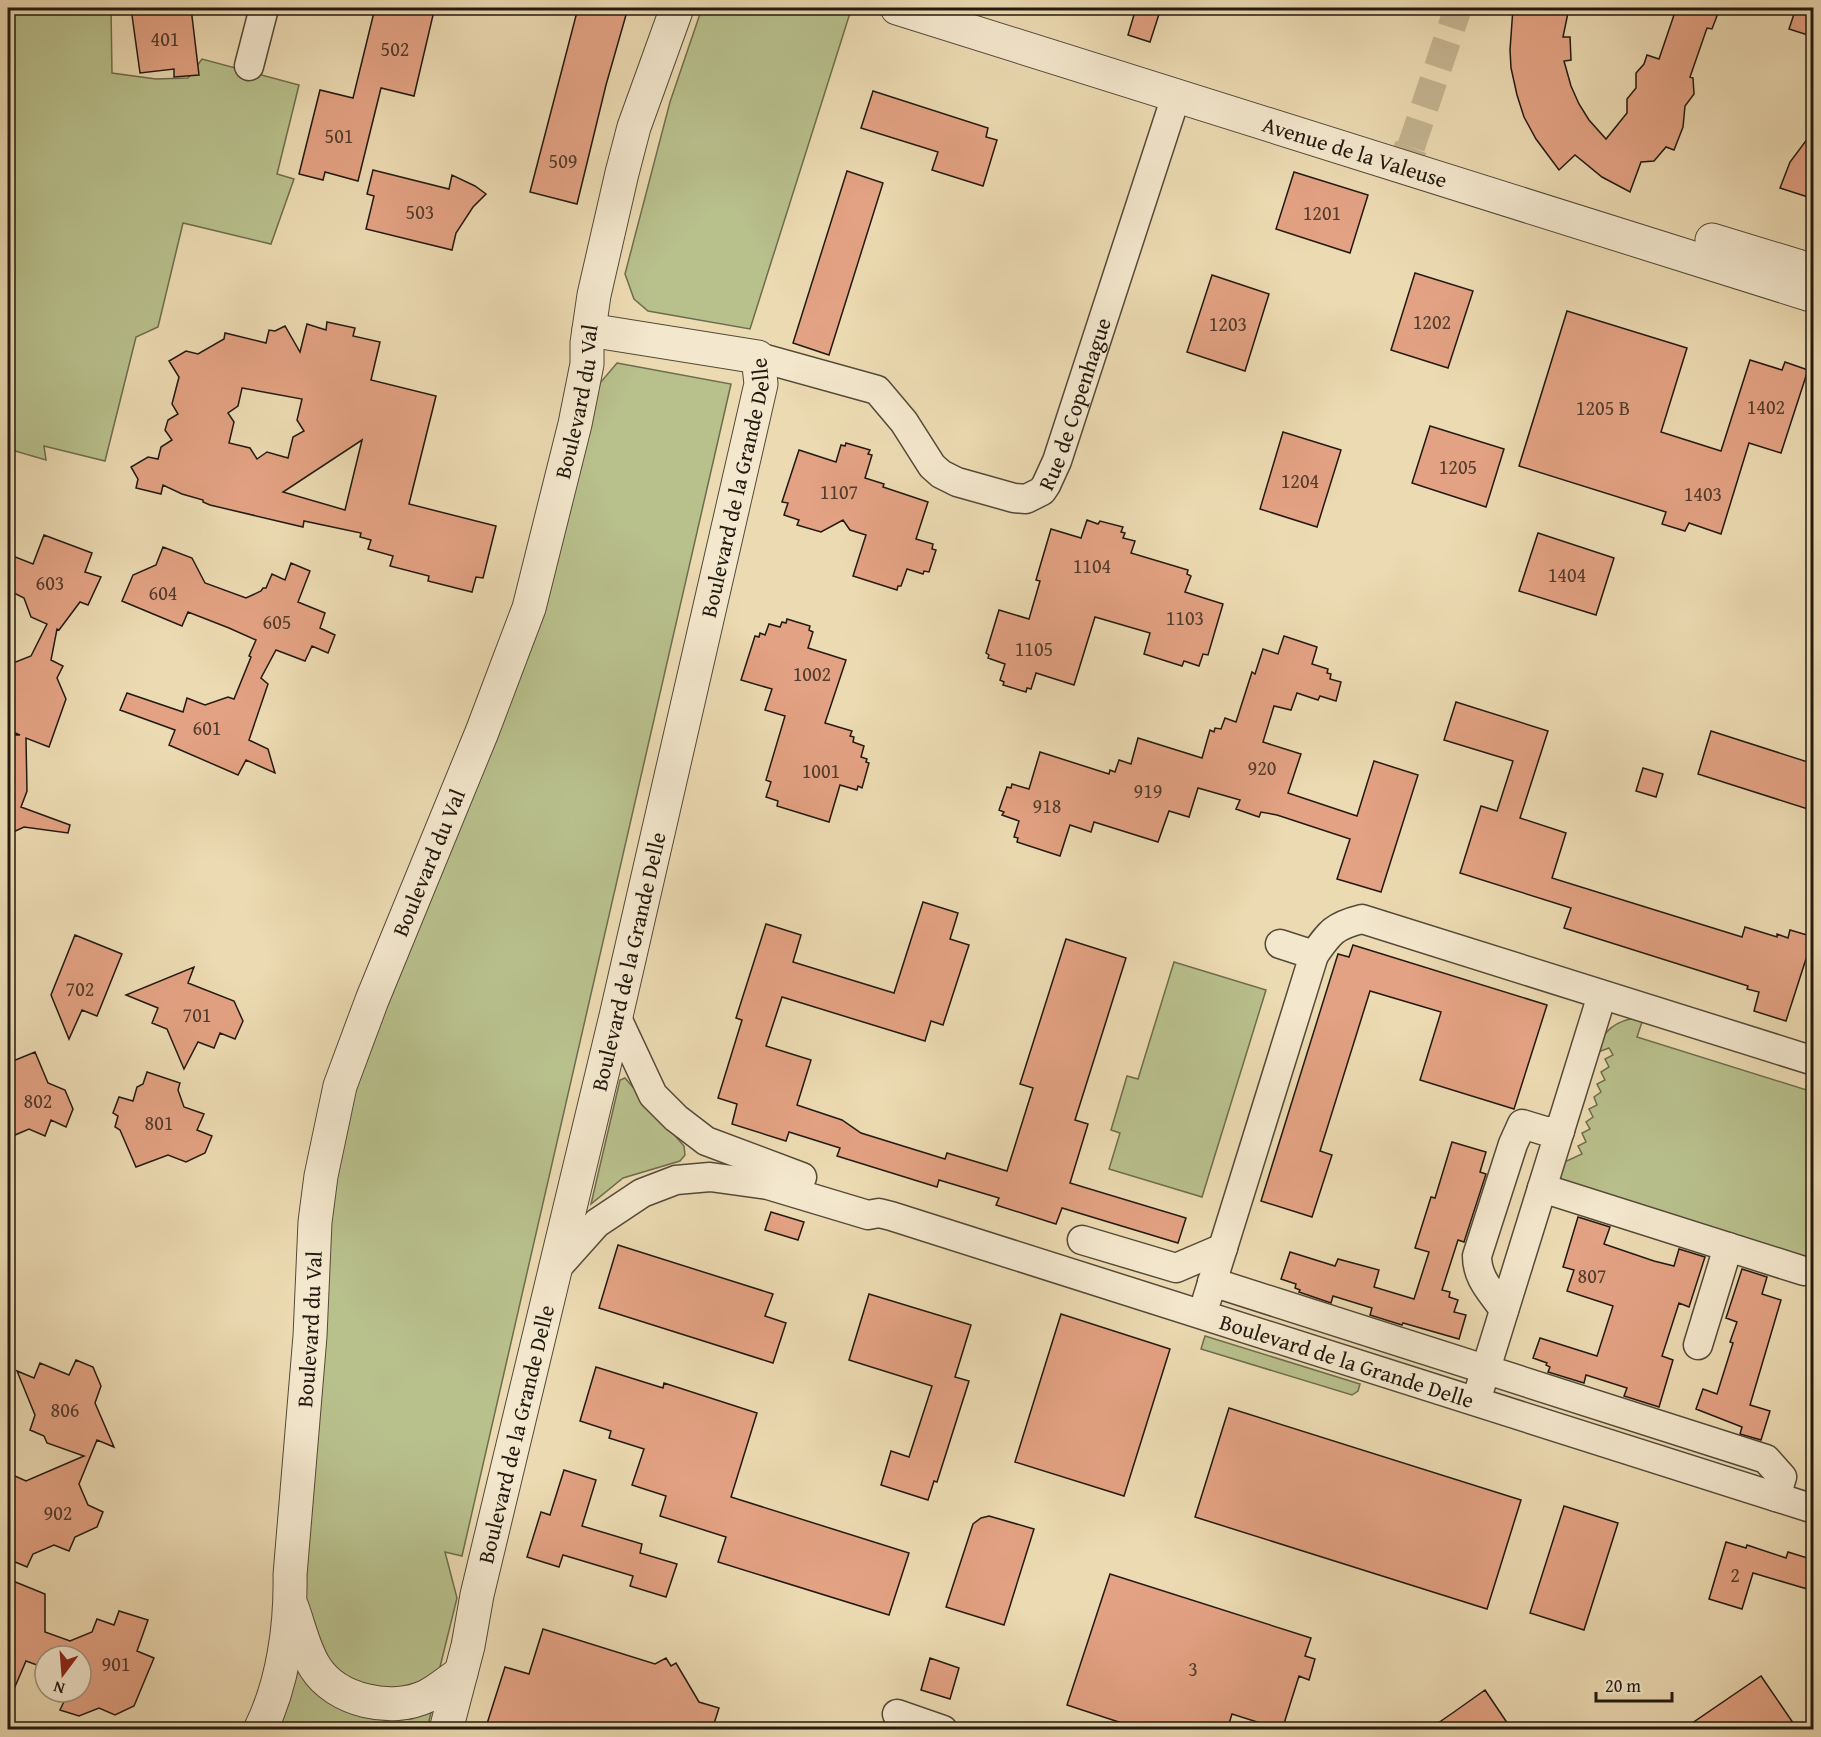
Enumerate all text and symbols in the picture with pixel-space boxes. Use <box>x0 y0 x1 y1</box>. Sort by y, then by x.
house number: 401 <box>151 24 179 53</box>
house number: 502 <box>381 34 409 63</box>
street label: Avenue de la Valeuse <box>1259 108 1451 196</box>
house number: 501 <box>325 121 353 150</box>
house number: 509 <box>549 146 577 175</box>
house number: 503 <box>406 197 434 226</box>
house number: 1201 <box>1303 198 1341 227</box>
house number: 1202 <box>1413 307 1451 336</box>
house number: 1203 <box>1209 309 1247 338</box>
street label: Rue de Copenhague <box>1030 313 1119 495</box>
street label: Boulevard du Val <box>546 322 606 482</box>
street label: Boulevard de la Grande Delle <box>692 356 777 620</box>
house number: 1402 <box>1747 392 1785 421</box>
house number: 1205 B <box>1576 393 1630 422</box>
house number: 1205 <box>1439 452 1477 481</box>
house number: 1204 <box>1281 466 1319 495</box>
house number: 1107 <box>820 477 858 506</box>
house number: 1403 <box>1684 479 1722 508</box>
house number: 1104 <box>1073 551 1111 580</box>
house number: 1404 <box>1548 560 1586 589</box>
house number: 603 <box>36 568 64 597</box>
house number: 604 <box>149 578 177 607</box>
house number: 1103 <box>1166 603 1204 632</box>
house number: 605 <box>263 607 291 636</box>
house number: 1105 <box>1015 634 1053 663</box>
house number: 1002 <box>793 659 831 688</box>
house number: 601 <box>193 713 221 742</box>
house number: 920 <box>1248 753 1276 782</box>
house number: 1001 <box>802 756 840 785</box>
house number: 919 <box>1134 776 1162 805</box>
street label: Boulevard du Val <box>384 784 473 941</box>
house number: 918 <box>1033 791 1061 820</box>
street label: Boulevard de la Grande Delle <box>583 829 674 1094</box>
house number: 702 <box>66 974 94 1003</box>
house number: 701 <box>183 1000 211 1029</box>
house number: 802 <box>24 1086 52 1115</box>
house number: 801 <box>145 1108 173 1137</box>
street label: Boulevard du Val <box>288 1250 330 1409</box>
house number: 807 <box>1578 1261 1606 1290</box>
street label: Boulevard de la Grande Delle <box>469 1302 562 1567</box>
street label: Boulevard de la Grande Delle <box>1216 1305 1478 1416</box>
house number: 806 <box>51 1395 79 1424</box>
house number: 902 <box>44 1498 72 1527</box>
house number: 2 <box>1730 1560 1740 1589</box>
north arrow <box>33 1644 93 1704</box>
house number: 901 <box>102 1649 130 1678</box>
house number: 3 <box>1188 1654 1198 1683</box>
scale bar <box>1596 1665 1672 1703</box>
text: 20 m <box>1605 1672 1641 1699</box>
text: N <box>50 1675 67 1701</box>

